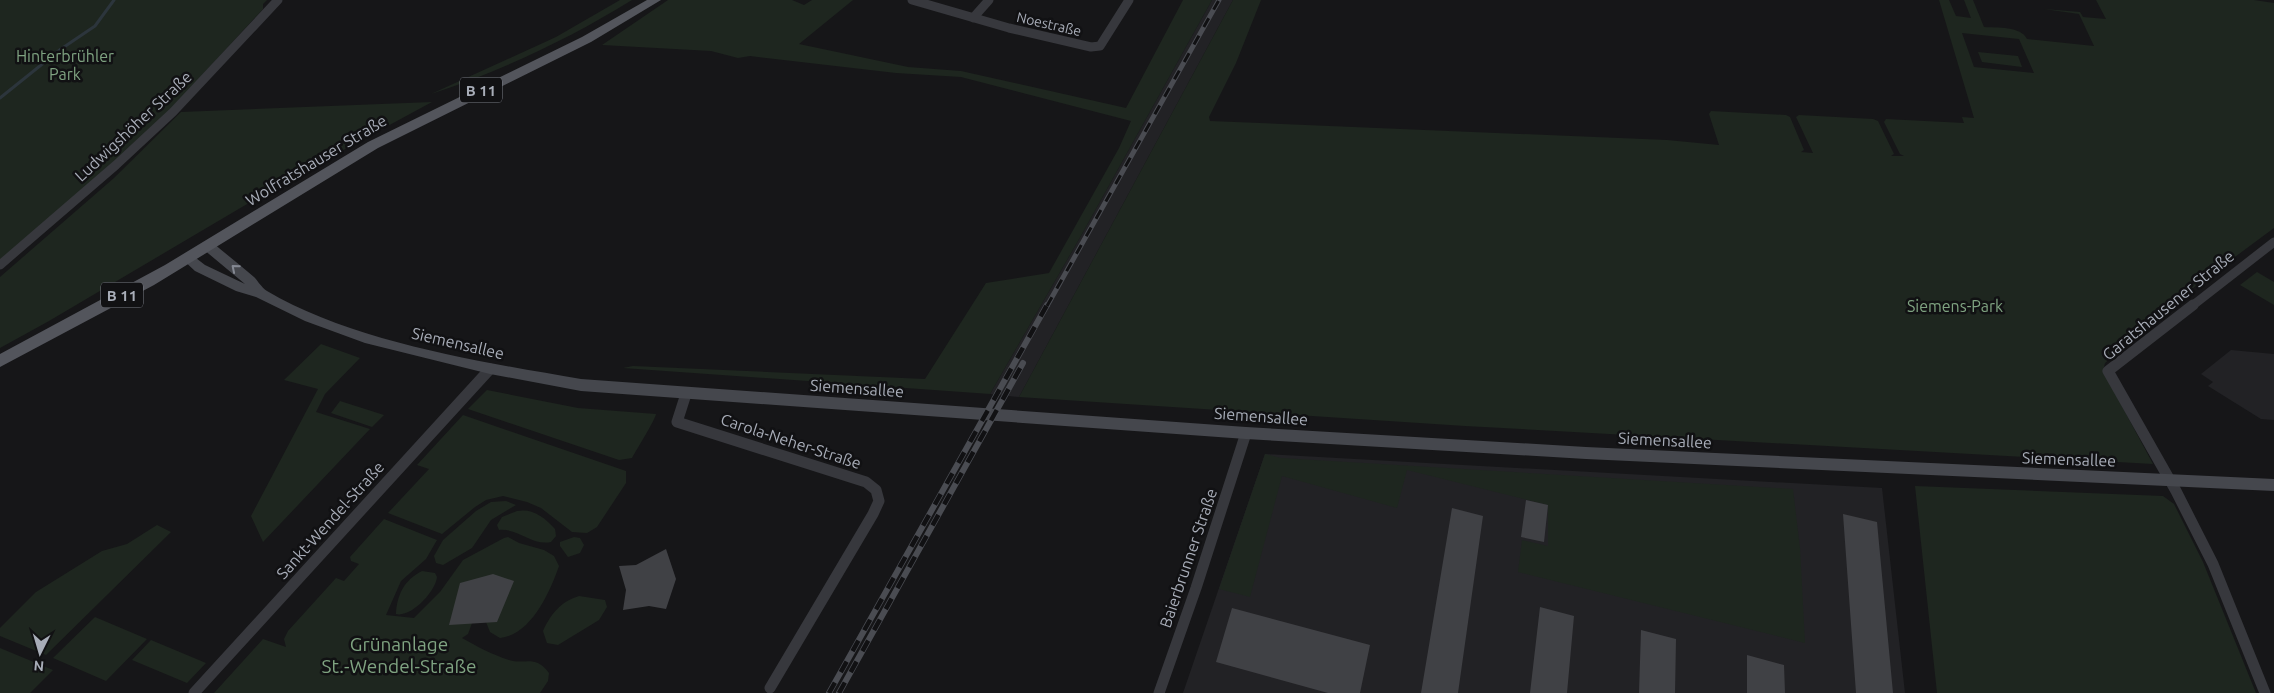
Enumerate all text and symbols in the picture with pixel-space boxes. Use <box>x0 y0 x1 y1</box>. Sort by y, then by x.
street label: Noestraße <box>1015 9 1083 39</box>
park label: Hinterbrühler Park <box>16 47 114 83</box>
street label: Ludwigshöher Straße <box>71 67 195 185</box>
road number: B 11 <box>460 78 502 102</box>
street label: Wolfratshauser Straße <box>242 111 390 209</box>
street label: Garatshausener Straße <box>2099 246 2237 364</box>
one-way arrow <box>232 266 241 274</box>
road number: B 11 <box>101 282 143 308</box>
park label: Siemens-Park <box>1907 297 2003 315</box>
street label: Siemensallee <box>410 324 506 362</box>
street label: Siemensallee <box>809 376 905 400</box>
street label: Siemensallee <box>1213 404 1309 428</box>
street label: Carola-Neher-Straße <box>719 410 863 472</box>
street label: Siemensallee <box>1618 429 1712 451</box>
street label: Siemensallee <box>2022 448 2116 470</box>
street label: Sankt-Wendel-Straße <box>273 458 387 582</box>
street label: Baierbrunner Straße <box>1156 486 1220 630</box>
north arrow <box>15 628 65 678</box>
park label: Grünanlage St.-Wendel-Straße <box>322 633 476 677</box>
text: N <box>33 658 45 674</box>

